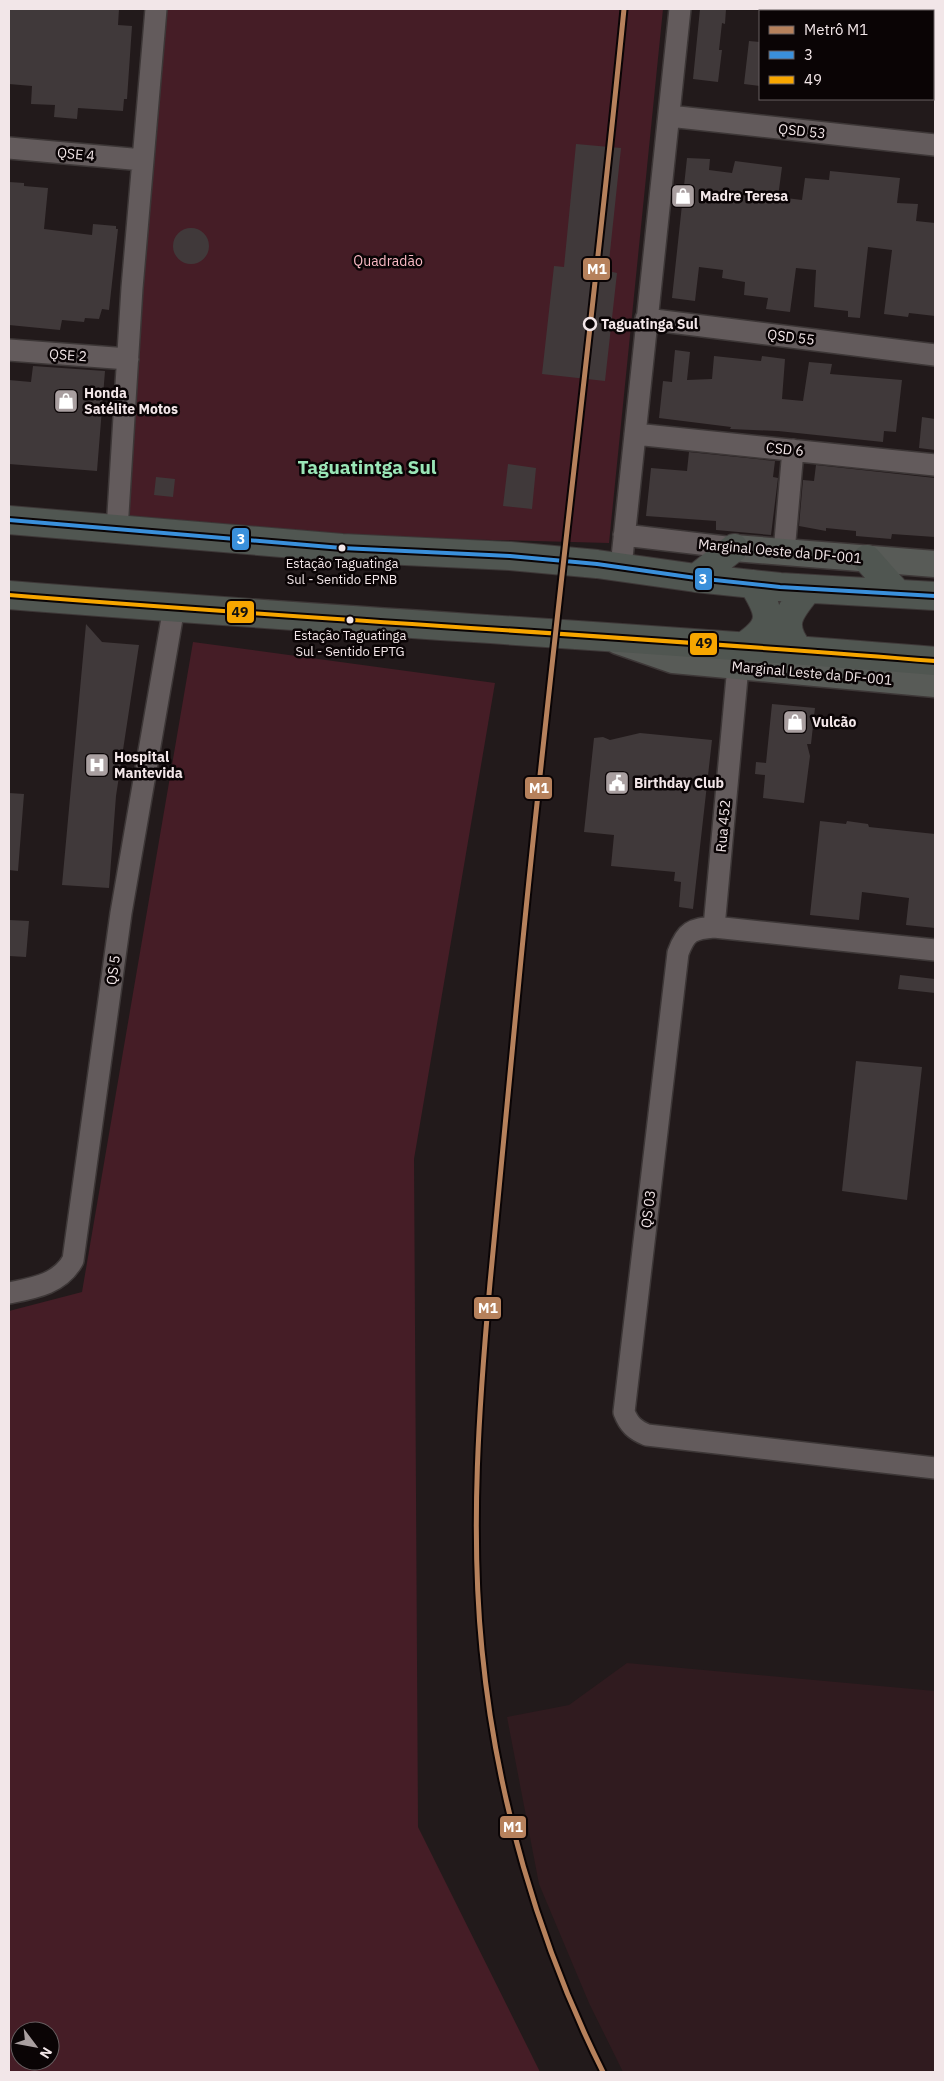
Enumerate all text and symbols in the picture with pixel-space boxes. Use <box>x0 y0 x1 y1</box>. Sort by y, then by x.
legend <box>759 10 934 100</box>
text: Metrô M1 <box>804 20 868 39</box>
text: 3 <box>804 45 813 64</box>
text: 49 <box>804 70 822 89</box>
street label: QSD 53 <box>777 120 827 142</box>
street label: QSE 4 <box>56 143 96 165</box>
shop icon: Madre Teresa <box>670 183 696 209</box>
place label: Madre Teresa <box>700 187 788 205</box>
park label: Quadradão <box>353 252 423 270</box>
line badge: M1 <box>582 257 611 281</box>
text: M1 <box>587 260 608 278</box>
place label: Taguatinga Sul <box>601 315 698 333</box>
marker: Taguatinga Sul <box>583 317 597 331</box>
street label: QSD 55 <box>766 325 816 349</box>
street label: QSE 2 <box>48 345 88 365</box>
place label: Honda Satélite Motos <box>84 384 178 418</box>
shop icon: Honda Satélite Motos <box>53 388 79 414</box>
street label: CSD 6 <box>765 438 805 460</box>
district label: Taguatintga Sul <box>297 455 437 479</box>
line badge: 3 <box>231 527 250 551</box>
text: 3 <box>237 530 245 548</box>
street label: Marginal Oeste da DF-001 <box>697 535 863 567</box>
marker: Estação Taguatinga Sul - Sentido EPNB <box>337 543 347 553</box>
place label: Estação Taguatinga Sul - Sentido EPNB <box>286 555 398 588</box>
line badge: 3 <box>694 567 713 591</box>
text: 3 <box>699 570 707 588</box>
line badge: 49 <box>226 600 255 624</box>
text: 49 <box>232 603 248 621</box>
marker: Estação Taguatinga Sul - Sentido EPTG <box>345 615 355 625</box>
place label: Estação Taguatinga Sul - Sentido EPTG <box>294 627 406 660</box>
line badge: 49 <box>689 632 718 656</box>
text: 49 <box>696 634 712 652</box>
street label: Marginal Leste da DF-001 <box>731 657 893 689</box>
shop icon: Vulcão <box>782 709 808 735</box>
place label: Vulcão <box>812 713 857 731</box>
place label: Hospital Mantevida <box>114 748 183 782</box>
hospital icon: Hospital Mantevida <box>84 752 110 778</box>
public building icon: Birthday Club <box>604 770 630 796</box>
place label: Birthday Club <box>634 774 724 792</box>
line badge: M1 <box>524 776 553 800</box>
text: M1 <box>529 779 550 797</box>
street label: Rua 452 <box>712 799 734 853</box>
street label: QS 5 <box>102 954 124 986</box>
street label: QS 03 <box>637 1189 659 1229</box>
line badge: M1 <box>473 1296 502 1320</box>
text: M1 <box>478 1299 499 1317</box>
line badge: M1 <box>499 1815 527 1839</box>
text: M1 <box>503 1818 524 1836</box>
north arrow <box>10 2021 60 2071</box>
text: N <box>36 2044 56 2062</box>

